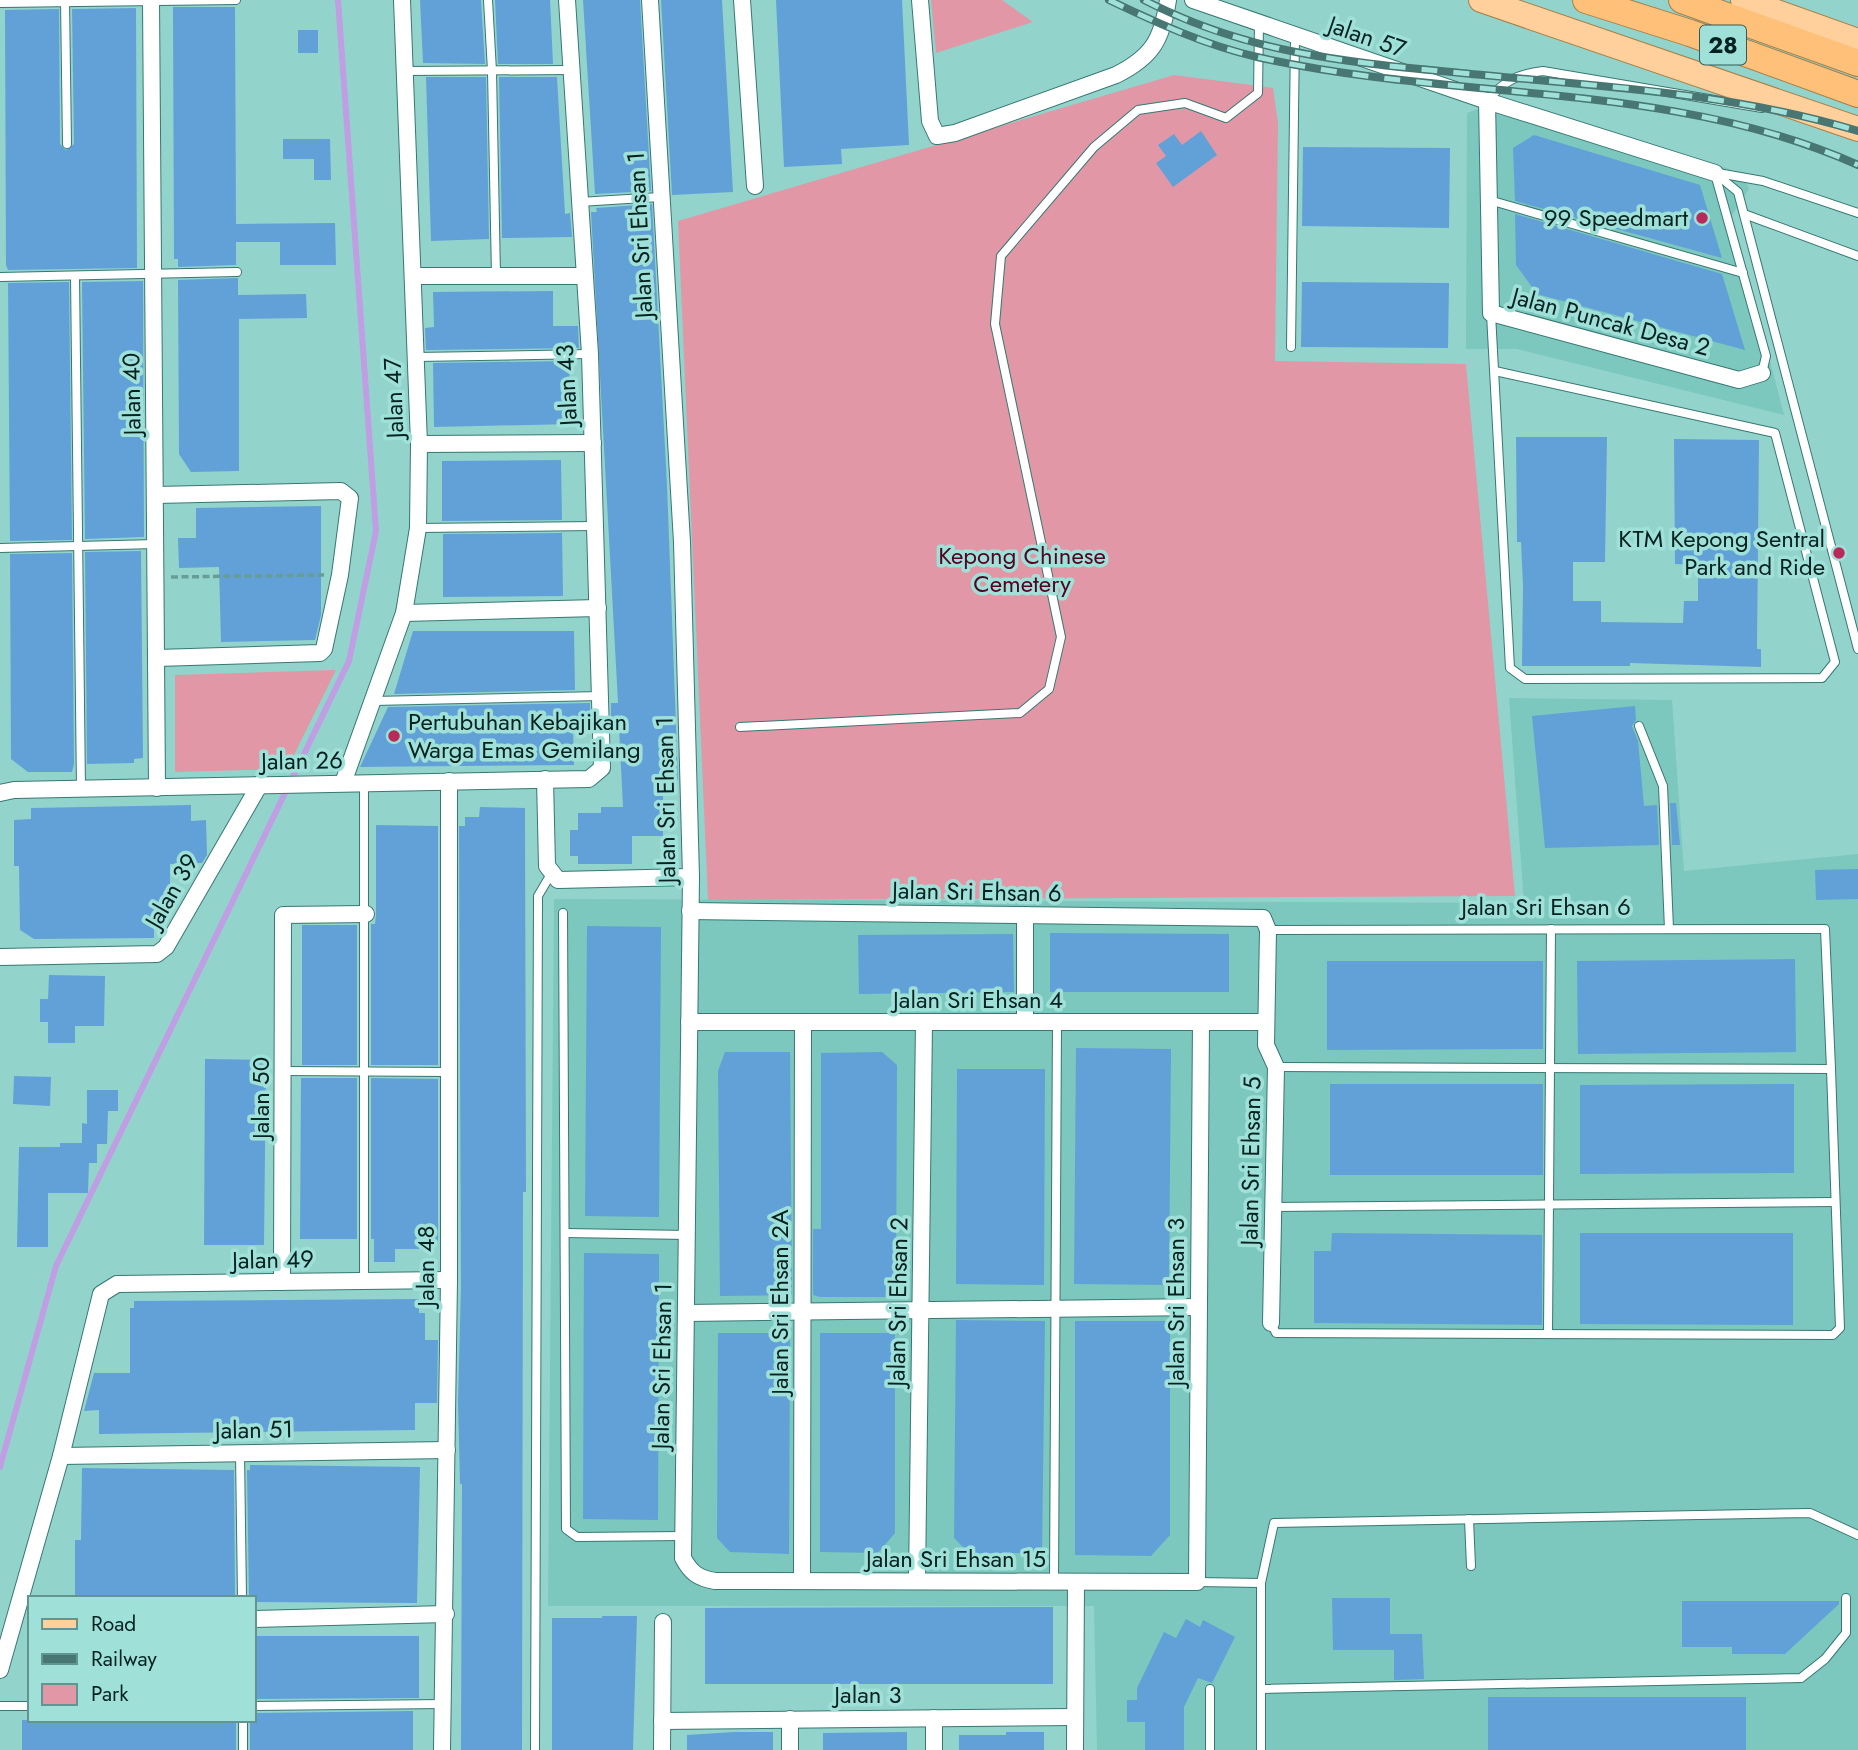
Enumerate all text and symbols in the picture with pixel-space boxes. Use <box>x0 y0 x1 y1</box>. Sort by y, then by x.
street label: Jalan 57 <box>1321 6 1411 66</box>
road number: 28 <box>1700 26 1746 64</box>
street label: Jalan Sri Ehsan 1 <box>618 151 661 322</box>
place label: 99 Speedmart <box>1544 200 1688 235</box>
marker: 99 Speedmart <box>1694 210 1710 226</box>
street label: Jalan Puncak Desa 2 <box>1505 277 1714 365</box>
street label: Jalan 43 <box>547 344 586 430</box>
street label: Jalan 40 <box>113 352 150 439</box>
street label: Jalan 47 <box>375 357 413 442</box>
place label: KTM Kepong Sentral Park and Ride <box>1618 521 1825 584</box>
park label: Kepong Chinese Cemetery <box>938 538 1106 601</box>
marker: KTM Kepong Sentral Park and Ride <box>1831 545 1847 561</box>
place label: Pertubuhan Kebajikan Warga Emas Gemilang <box>408 704 641 767</box>
street label: Jalan Sri Ehsan 1 <box>647 716 685 887</box>
marker: Pertubuhan Kebajikan Warga Emas Gemilang <box>386 728 402 744</box>
street label: Jalan 26 <box>258 742 343 779</box>
street label: Jalan 39 <box>135 847 207 937</box>
street label: Jalan Sri Ehsan 6 <box>889 872 1062 910</box>
street label: Jalan Sri Ehsan 6 <box>1458 889 1631 924</box>
street label: Jalan Sri Ehsan 4 <box>890 982 1063 1017</box>
street label: Jalan 50 <box>243 1057 278 1142</box>
street label: Jalan Sri Ehsan 5 <box>1231 1076 1269 1249</box>
street label: Jalan Sri Ehsan 2A <box>762 1209 797 1398</box>
street label: Jalan Sri Ehsan 2 <box>878 1217 916 1390</box>
street label: Jalan Sri Ehsan 3 <box>1158 1218 1193 1389</box>
street label: Jalan 48 <box>408 1225 443 1310</box>
street label: Jalan 49 <box>229 1241 314 1278</box>
street label: Jalan Sri Ehsan 1 <box>642 1282 680 1453</box>
street label: Jalan 51 <box>211 1411 294 1448</box>
street label: Jalan Sri Ehsan 15 <box>863 1541 1046 1576</box>
legend <box>28 1596 256 1722</box>
text: Road <box>91 1609 136 1639</box>
text: Railway <box>91 1644 157 1674</box>
street label: Jalan 3 <box>831 1677 902 1712</box>
text: Park <box>91 1679 129 1709</box>

